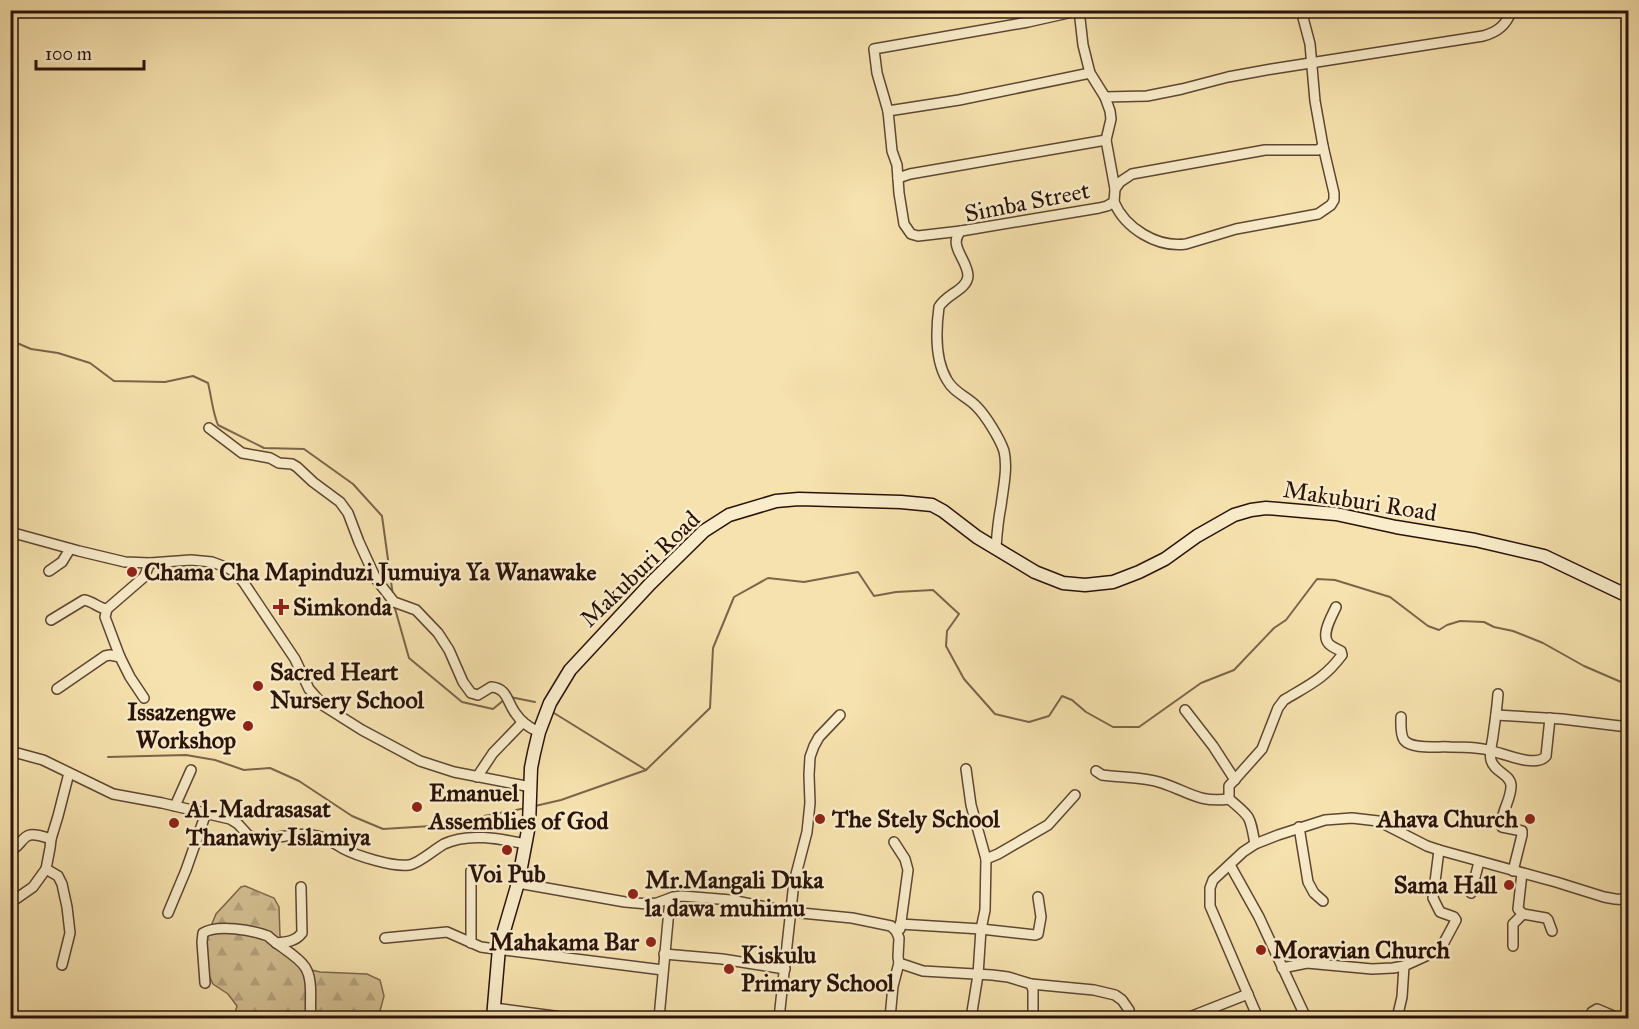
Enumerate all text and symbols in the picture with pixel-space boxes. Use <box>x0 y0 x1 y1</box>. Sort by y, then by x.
scale bar <box>36 33 144 71</box>
text: 100 m <box>45 43 92 65</box>
street label: Simba Street <box>962 175 1093 229</box>
street label: Makuburi Road <box>1281 474 1439 528</box>
street label: Makuburi Road <box>574 504 706 634</box>
place label: Chama Cha Mapinduzi Jumuiya Ya Wanawake <box>144 557 596 587</box>
marker: Chama Cha Mapinduzi Jumuiya Ya Wanawake <box>125 565 139 579</box>
place label: Simkonda <box>293 592 393 622</box>
marker: Simkonda <box>274 600 288 614</box>
place label: Sacred Heart Nursery School <box>270 657 425 715</box>
marker: Sacred Heart Nursery School <box>251 679 265 693</box>
place label: Issazengwe Workshop <box>127 697 236 755</box>
marker: Issazengwe Workshop <box>241 719 255 733</box>
place label: Emanuel Assemblies of God <box>427 778 609 836</box>
place label: Al-Madrasasat Thanawiy Islamiya <box>184 794 371 852</box>
marker: Emanuel Assemblies of God <box>410 800 424 814</box>
place label: The Stely School <box>831 804 1000 834</box>
place label: Ahava Church <box>1375 804 1519 834</box>
marker: The Stely School <box>813 812 827 826</box>
marker: Ahava Church <box>1523 812 1537 826</box>
marker: Al-Madrasasat Thanawiy Islamiya <box>167 816 181 830</box>
marker: Voi Pub <box>500 843 514 857</box>
place label: Voi Pub <box>467 859 546 889</box>
place label: Mr.Mangali Duka la dawa muhimu <box>644 865 825 923</box>
place label: Sama Hall <box>1394 870 1497 900</box>
marker: Sama Hall <box>1502 878 1516 892</box>
marker: Mr.Mangali Duka la dawa muhimu <box>626 887 640 901</box>
place label: Mahakama Bar <box>489 927 640 957</box>
marker: Mahakama Bar <box>644 935 658 949</box>
place label: Moravian Church <box>1273 935 1450 965</box>
place label: Kiskulu Primary School <box>741 940 895 998</box>
marker: Moravian Church <box>1254 943 1268 957</box>
marker: Kiskulu Primary School <box>722 962 736 976</box>

